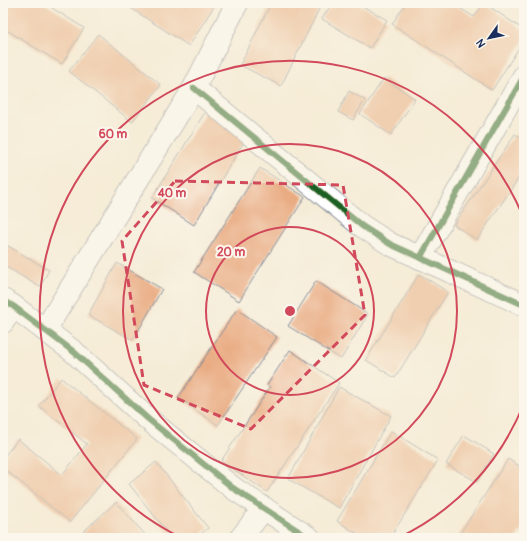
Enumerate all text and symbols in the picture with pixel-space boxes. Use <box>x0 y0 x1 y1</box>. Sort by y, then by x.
north arrow <box>469 18 509 58</box>
text: N <box>473 36 489 50</box>
text: 60 m <box>99 127 128 142</box>
text: 40 m <box>157 186 187 201</box>
text: 20 m <box>217 245 245 260</box>
centre of rings <box>283 304 297 318</box>

